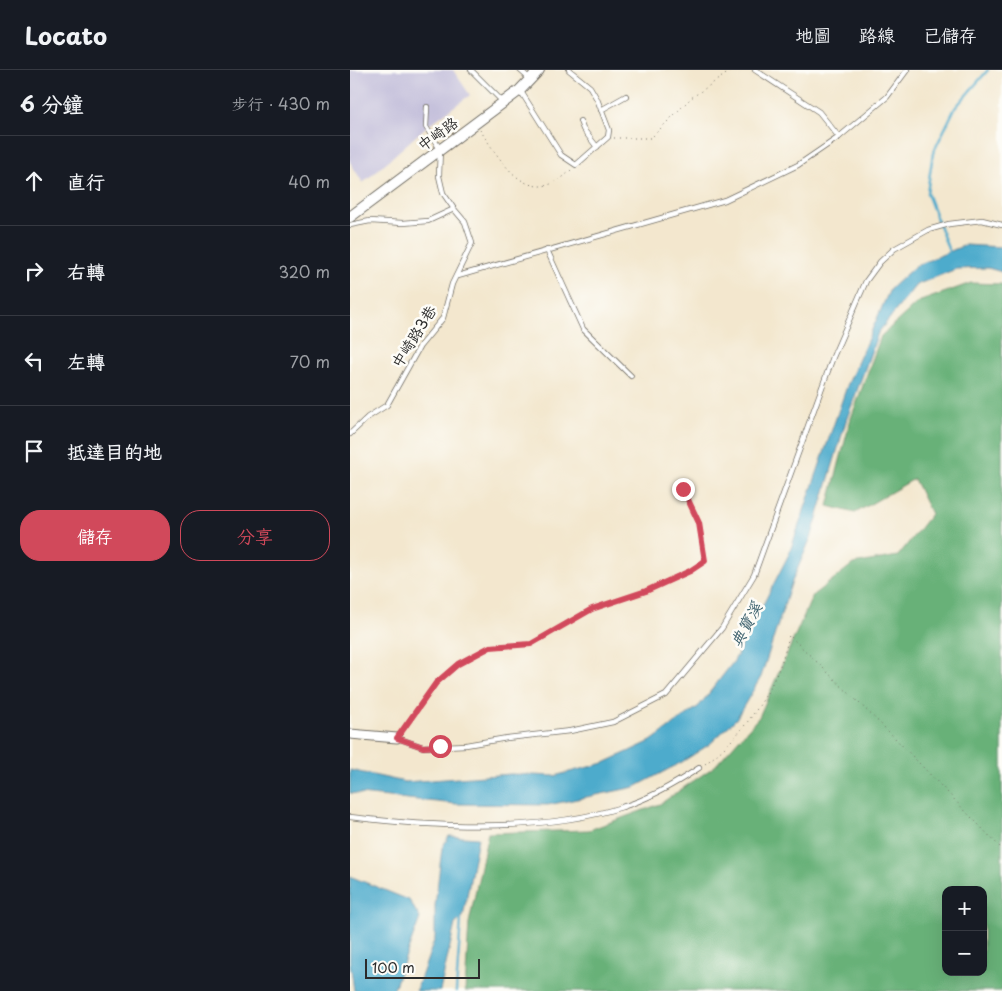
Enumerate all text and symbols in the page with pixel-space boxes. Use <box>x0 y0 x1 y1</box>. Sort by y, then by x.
text: Locato <box>25 17 107 53</box>
text: 地圖 <box>795 21 831 48</box>
text: 路線 <box>859 21 895 48</box>
text: 已儲存 <box>923 21 977 48</box>
text: 6 分鐘 <box>20 87 84 119</box>
text: 步行 · 430 m <box>232 91 330 115</box>
street label: 中崎路 <box>412 110 462 156</box>
icon: ahead <box>20 167 48 195</box>
text: 直行 <box>67 167 105 195</box>
text: 40 m <box>288 169 330 193</box>
icon: right <box>20 257 48 285</box>
text: 右轉 <box>67 257 105 285</box>
text: 320 m <box>279 259 330 283</box>
street label: 中崎路3巷 <box>385 300 441 372</box>
icon: left <box>20 347 48 375</box>
text: 左轉 <box>67 347 105 375</box>
text: 70 m <box>290 349 330 373</box>
icon: arrive <box>20 437 48 465</box>
text: 抵達目的地 <box>67 437 162 465</box>
route end <box>672 478 695 501</box>
button: 儲存 <box>20 510 170 561</box>
button: 分享 <box>180 510 330 561</box>
water label: 典寶溪 <box>723 596 767 651</box>
route start <box>429 735 452 758</box>
map controls <box>942 886 987 976</box>
button: + <box>942 886 987 931</box>
button: − <box>942 931 987 976</box>
scale bar <box>365 956 480 979</box>
text: 100 m <box>372 957 415 978</box>

